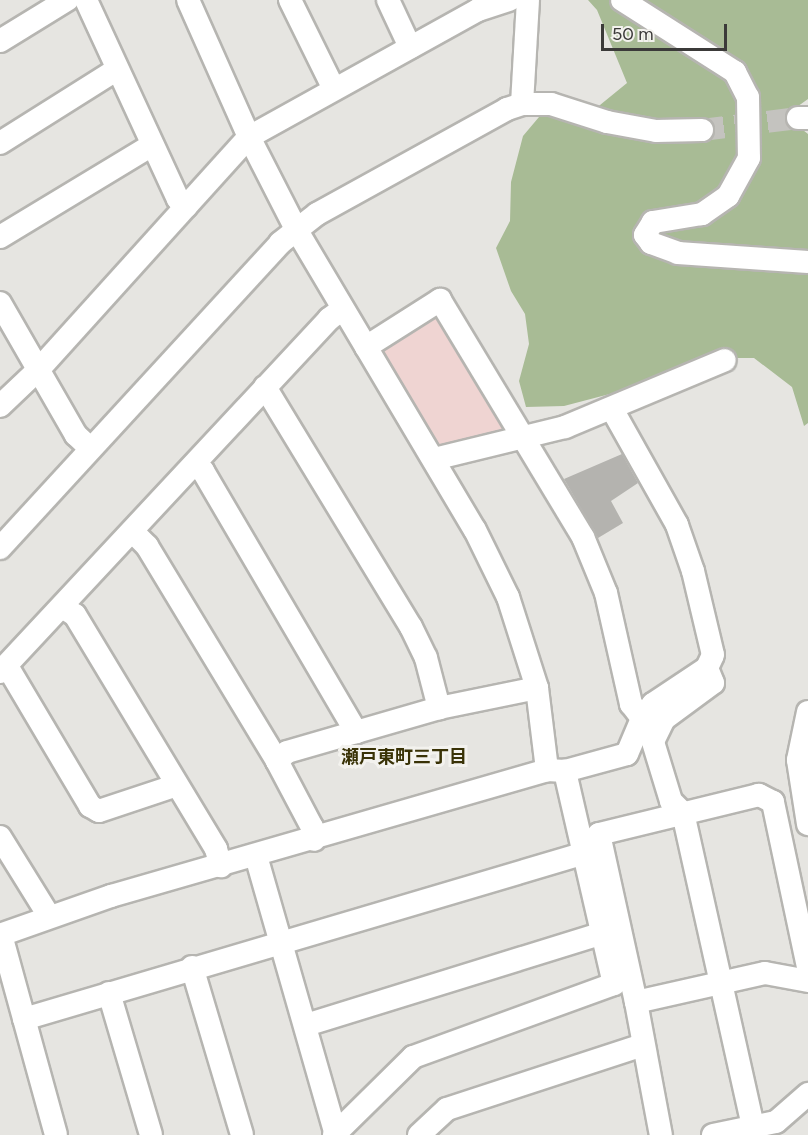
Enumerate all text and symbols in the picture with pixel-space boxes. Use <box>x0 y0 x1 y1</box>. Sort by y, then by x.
scale bar <box>604 12 730 50</box>
text: 50 m <box>612 23 654 45</box>
district label: 瀬戸東町三丁目 <box>341 746 467 768</box>

